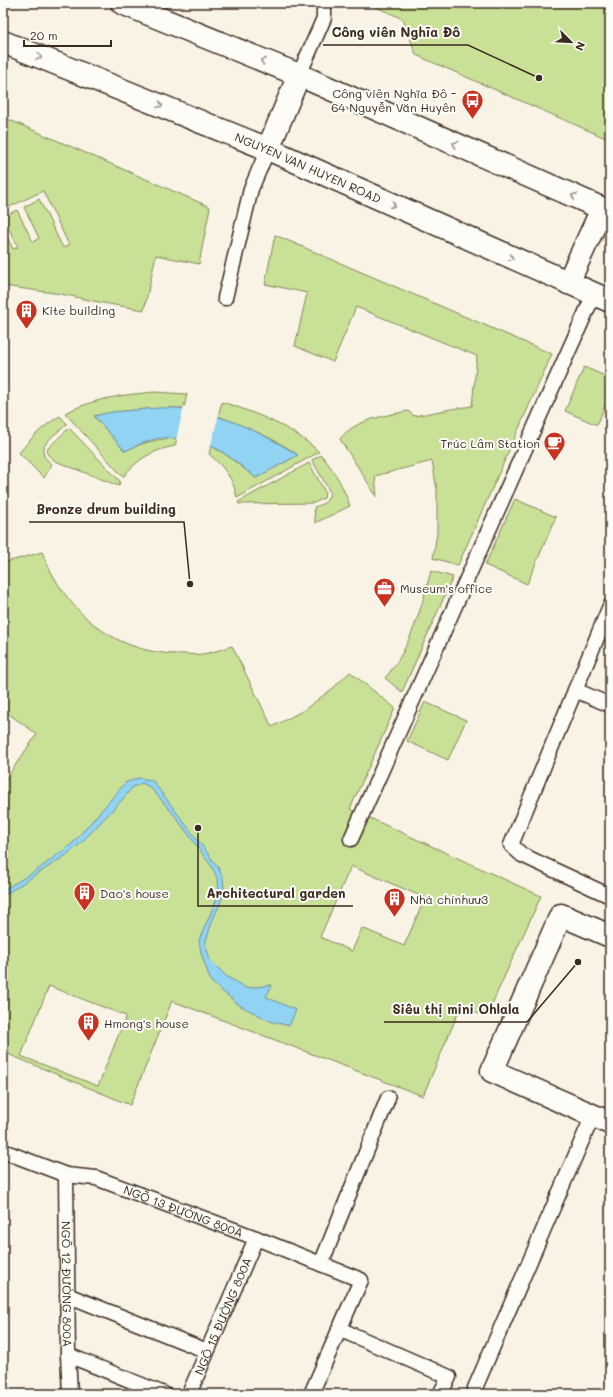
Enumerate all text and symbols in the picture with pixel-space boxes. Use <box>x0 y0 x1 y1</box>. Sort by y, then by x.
callout: Công viên Nghĩa Đô <box>323 20 468 45</box>
scale bar <box>24 22 111 48</box>
north arrow <box>551 22 591 62</box>
text: Công viên Nghĩa Đô <box>332 23 460 40</box>
text: 20 m <box>30 27 58 43</box>
text: N <box>572 39 589 53</box>
one-way arrow <box>36 52 43 60</box>
one-way arrow <box>260 57 267 65</box>
place label: Công viên Nghĩa Đô - 64 Nguyễn Văn Huyên <box>331 85 456 115</box>
bus stop icon: Công viên Nghĩa Đô - 64 Nguyễn Văn Huyên <box>459 87 485 120</box>
one-way arrow <box>156 101 163 109</box>
street label: NGUYEN VAN HUYEN ROAD <box>233 129 384 206</box>
one-way arrow <box>452 141 460 149</box>
one-way arrow <box>571 193 578 201</box>
one-way arrow <box>388 200 396 208</box>
one-way arrow <box>507 253 515 261</box>
building icon: Kite building <box>13 297 39 330</box>
place label: Kite building <box>42 302 115 318</box>
cafe icon: Trúc Lâm Station <box>542 430 568 463</box>
place label: Trúc Lâm Station <box>440 435 540 451</box>
callout: Bronze drum building <box>29 497 184 522</box>
text: Bronze drum building <box>36 500 176 517</box>
office icon: Museum's office <box>372 575 398 608</box>
place label: Museum's office <box>400 580 492 596</box>
building icon: Dao's house <box>72 880 98 913</box>
callout: Architectural garden <box>198 881 353 906</box>
text: Architectural garden <box>207 884 345 901</box>
place label: Dao's house <box>100 885 169 901</box>
building icon: Nhà chínhưư3 <box>382 886 408 919</box>
place label: Nhà chínhưư3 <box>410 891 488 907</box>
callout: Siêu thị mini Ohlala <box>384 997 527 1022</box>
text: Siêu thị mini Ohlala <box>392 1000 520 1017</box>
building icon: Hmong's house <box>76 1010 102 1043</box>
place label: Hmong's house <box>104 1015 189 1031</box>
street label: NGÕ 13 ĐƯỜNG 800A <box>121 1181 246 1241</box>
street label: NGÕ 12 ĐƯỜNG 800A <box>59 1221 76 1347</box>
street label: NGÕ 15 ĐƯỜNG 800A <box>190 1255 255 1377</box>

